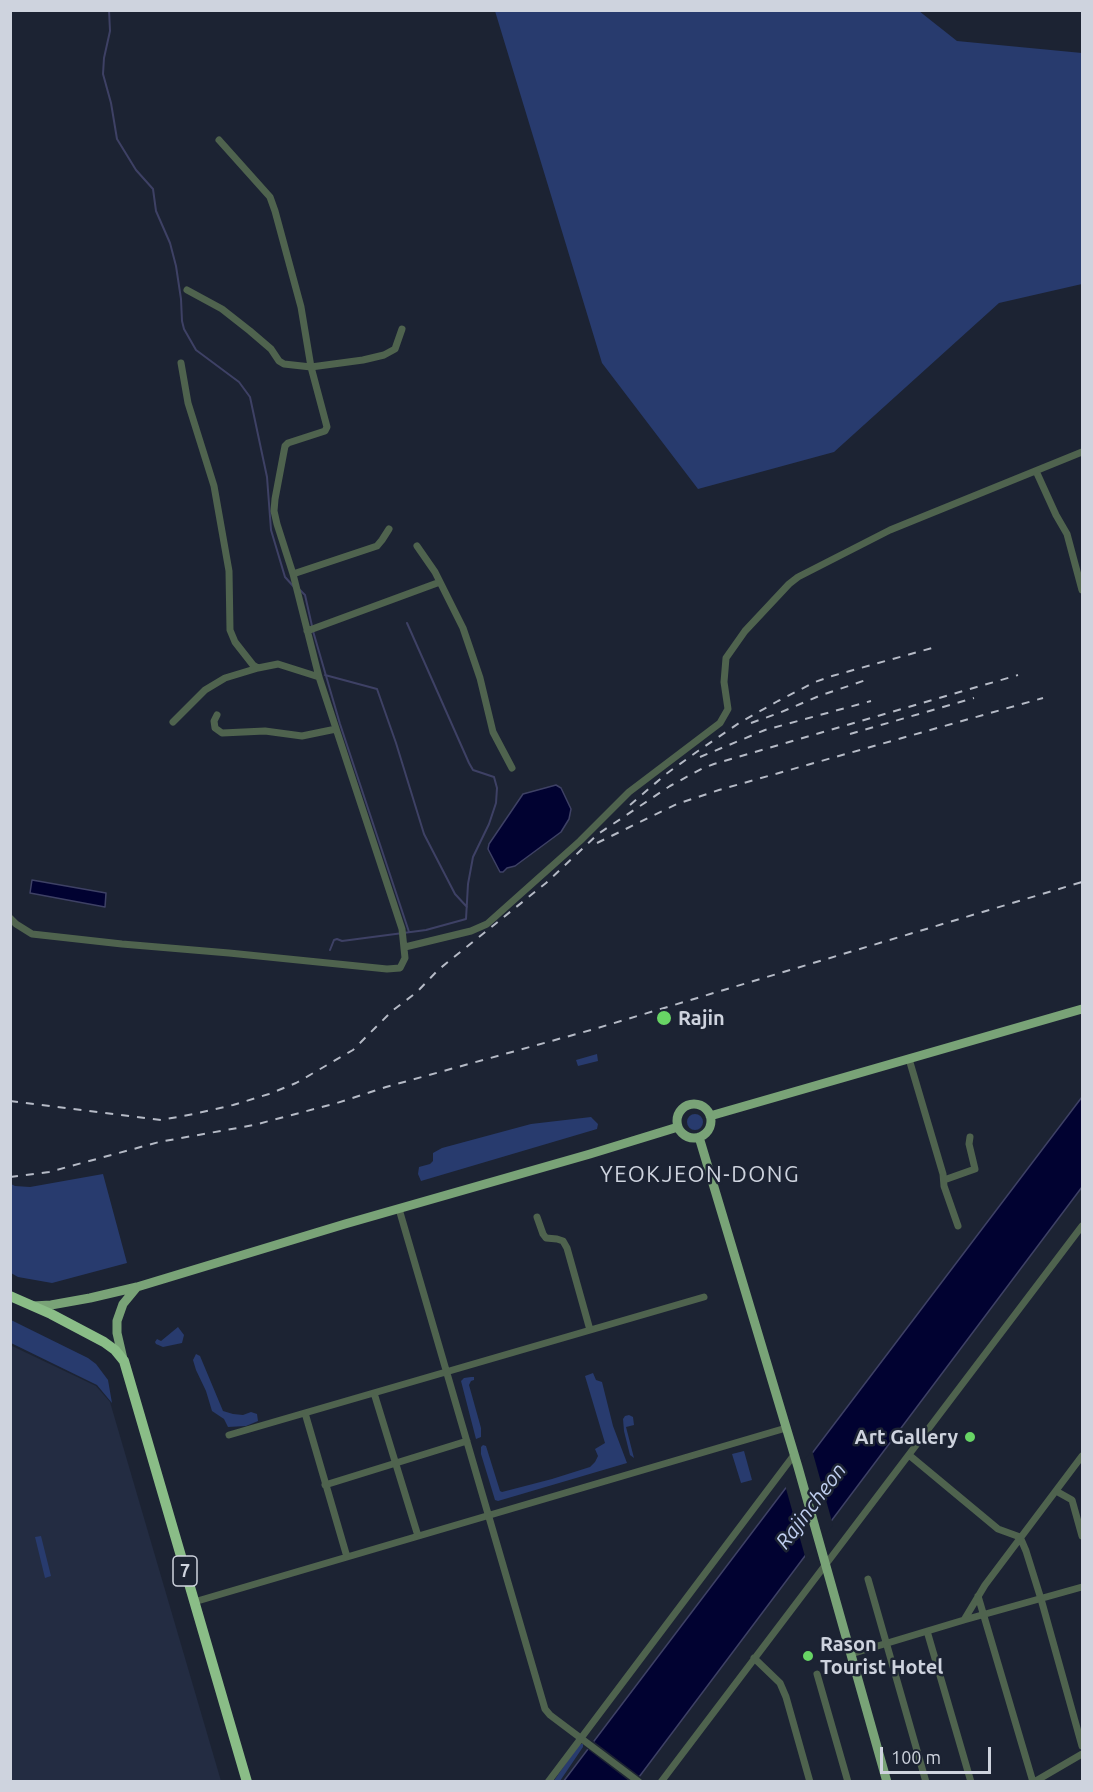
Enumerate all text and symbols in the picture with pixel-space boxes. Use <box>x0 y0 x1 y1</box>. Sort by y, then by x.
place label: Rajin <box>678 1006 725 1030</box>
marker: Rajin <box>655 1009 673 1027</box>
district label: YEOKJEON-DONG <box>600 1162 800 1188</box>
place label: Art Gallery <box>855 1425 958 1449</box>
marker: Art Gallery <box>963 1430 977 1444</box>
water label: Rajincheon <box>770 1458 852 1554</box>
road number: 7 <box>173 1556 197 1586</box>
place label: Rason Tourist Hotel <box>820 1632 943 1679</box>
marker: Rason Tourist Hotel <box>801 1649 815 1663</box>
scale bar <box>883 1735 994 1773</box>
text: 100 m <box>891 1747 941 1767</box>

